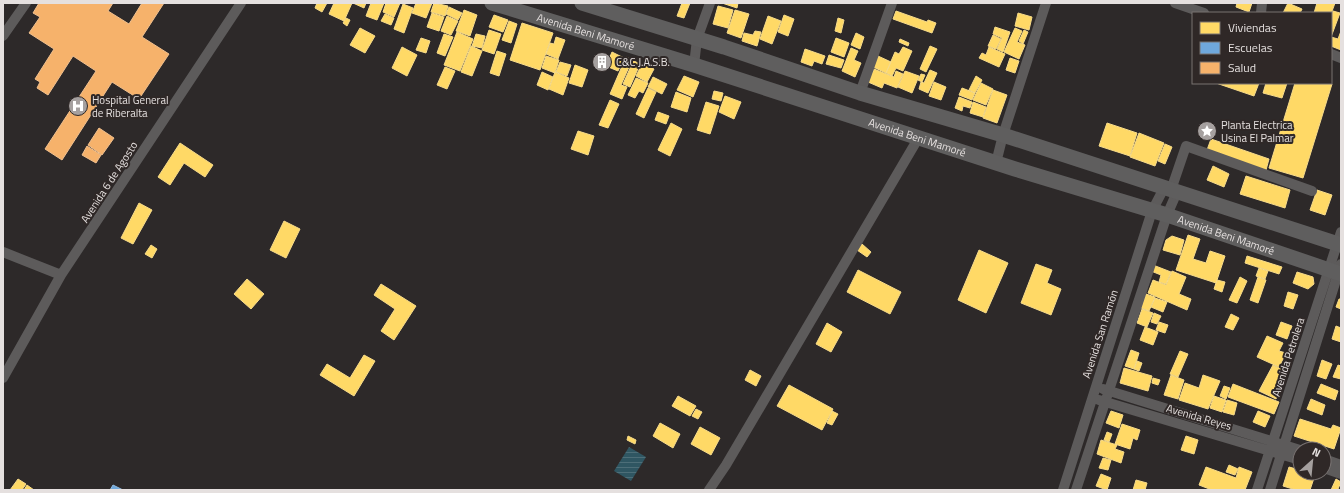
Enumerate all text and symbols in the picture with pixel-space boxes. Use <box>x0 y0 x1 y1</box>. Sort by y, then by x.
street label: Avenida Beni Mamoré <box>535 9 637 54</box>
legend <box>1192 12 1332 84</box>
text: Viviendas <box>1228 18 1277 37</box>
text: Escuelas <box>1228 38 1273 57</box>
building icon: C&C J.A.S.B. <box>591 51 613 73</box>
place label: C&C J.A.S.B. <box>616 54 670 70</box>
text: Salud <box>1228 58 1256 77</box>
place label: Hospital General de Riberalta <box>92 92 168 121</box>
hospital icon: Hospital General de Riberalta <box>67 95 89 117</box>
street label: Avenida Beni Mamoré <box>867 114 968 161</box>
place label: Planta Electrica Usina El Palmar <box>1221 117 1294 146</box>
place icon: Planta Electrica Usina El Palmar <box>1196 120 1218 142</box>
street label: Avenida 6 de Agosto <box>77 138 141 226</box>
street label: Avenida Beni Mamoré <box>1176 211 1277 259</box>
street label: Avenida San Ramón <box>1078 288 1122 380</box>
street label: Avenida Petrolera <box>1268 315 1308 398</box>
street label: Avenida Reyes <box>1165 400 1233 434</box>
north arrow <box>1292 441 1332 481</box>
text: N <box>1310 443 1324 461</box>

